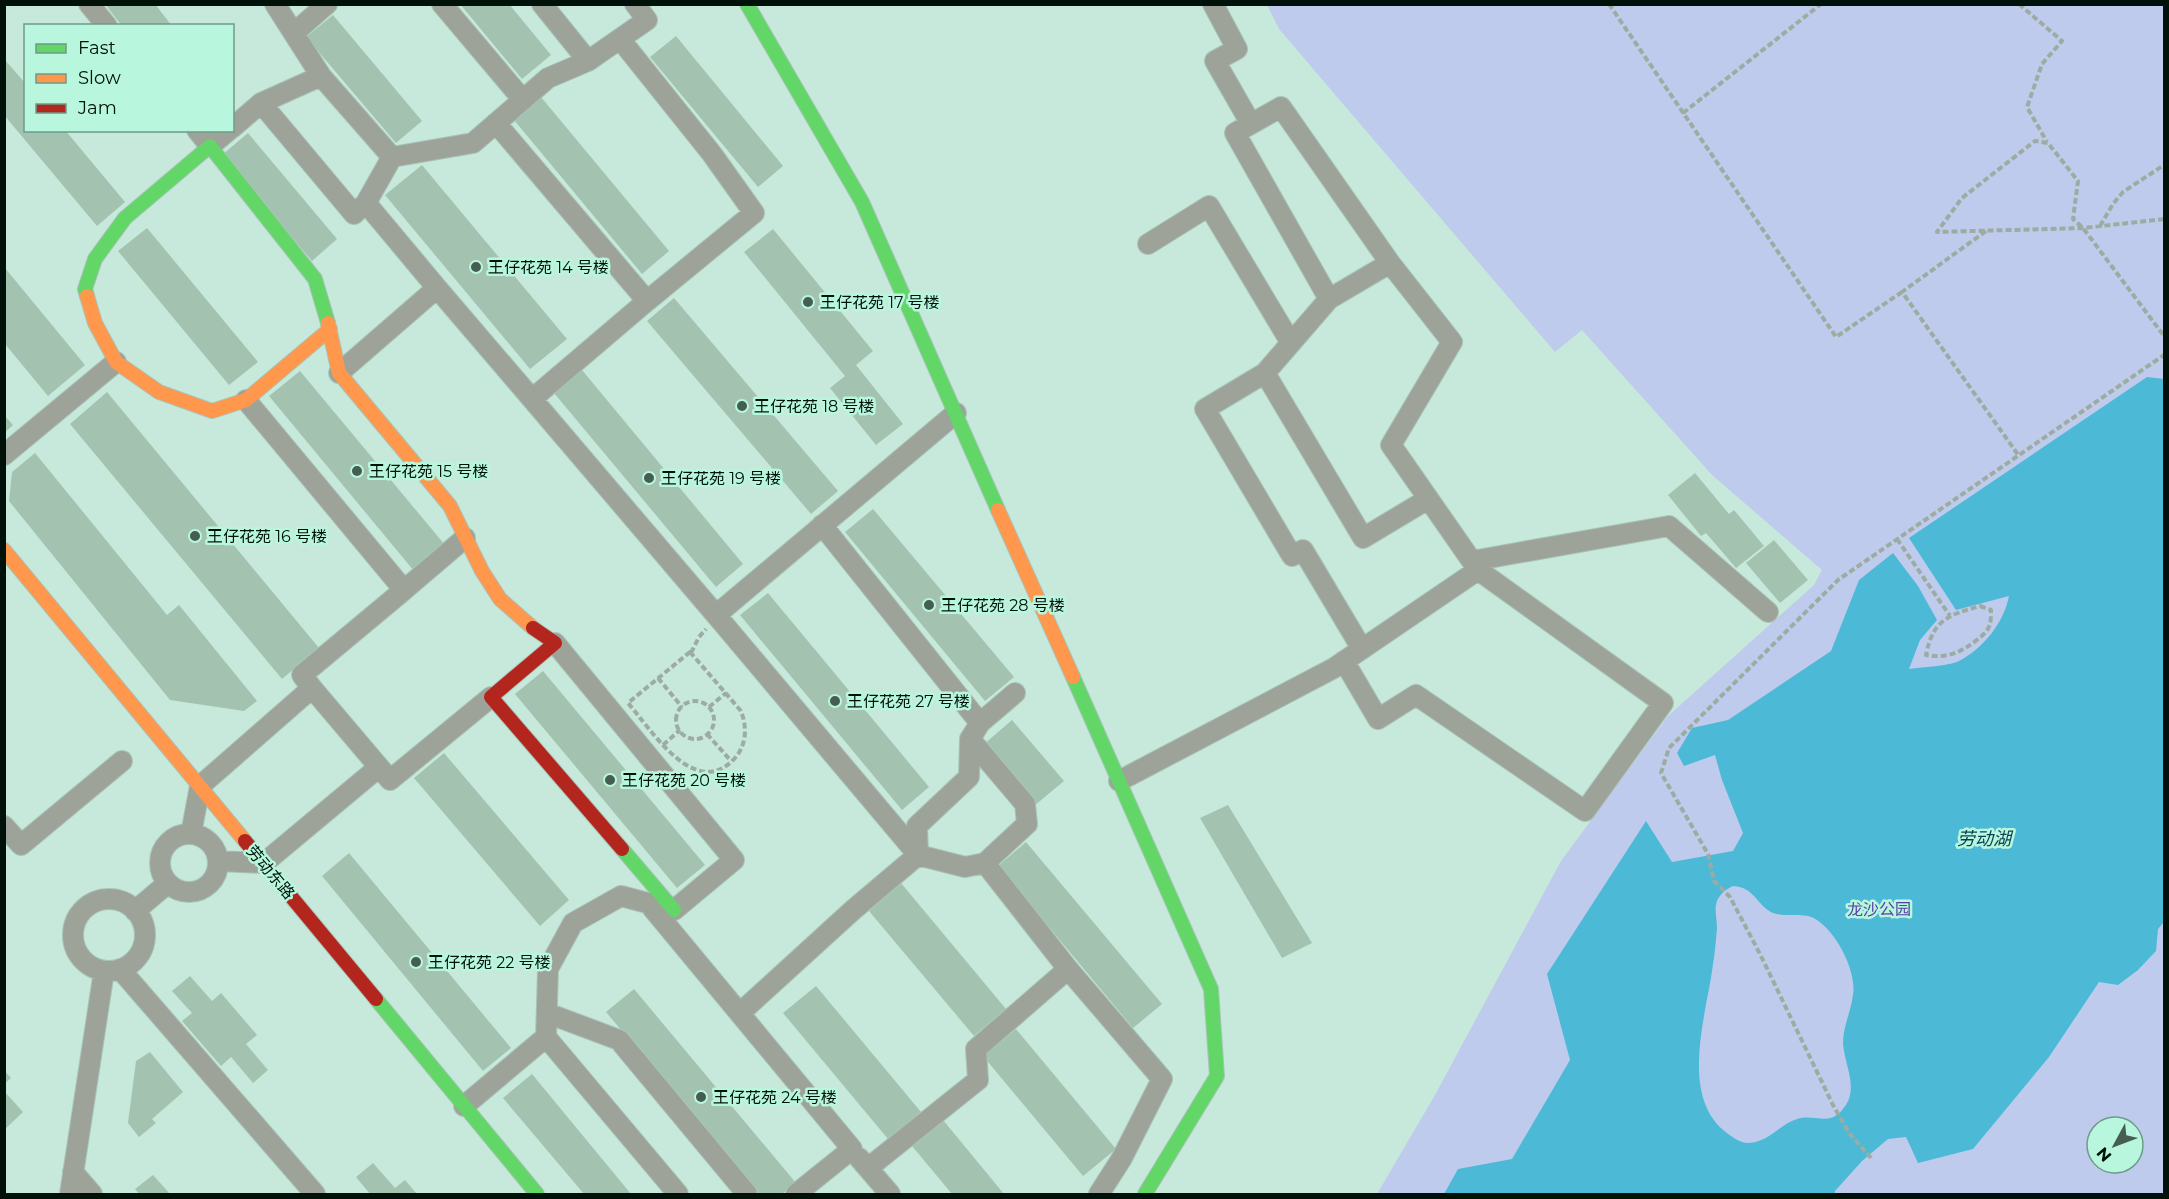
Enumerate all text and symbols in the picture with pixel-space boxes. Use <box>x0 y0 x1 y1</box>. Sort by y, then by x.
legend <box>24 24 234 132</box>
text: Fast <box>78 37 116 59</box>
text: Slow <box>78 67 121 89</box>
text: Jam <box>77 97 117 119</box>
place label: 王仔花苑 14 号楼 <box>488 258 609 277</box>
marker: 王仔花苑 14 号楼 <box>469 260 483 274</box>
place label: 王仔花苑 17 号楼 <box>820 293 940 312</box>
marker: 王仔花苑 17 号楼 <box>801 295 815 309</box>
place label: 王仔花苑 18 号楼 <box>754 397 874 416</box>
marker: 王仔花苑 18 号楼 <box>735 399 749 413</box>
place label: 王仔花苑 15 号楼 <box>369 462 488 481</box>
marker: 王仔花苑 15 号楼 <box>350 464 364 478</box>
place label: 王仔花苑 19 号楼 <box>661 469 781 488</box>
marker: 王仔花苑 19 号楼 <box>642 471 656 485</box>
place label: 王仔花苑 16 号楼 <box>207 527 327 546</box>
marker: 王仔花苑 16 号楼 <box>188 529 202 543</box>
place label: 王仔花苑 28 号楼 <box>941 596 1065 615</box>
marker: 王仔花苑 28 号楼 <box>922 598 936 612</box>
place label: 王仔花苑 27 号楼 <box>847 692 970 711</box>
marker: 王仔花苑 27 号楼 <box>828 694 842 708</box>
place label: 王仔花苑 20 号楼 <box>622 771 746 790</box>
marker: 王仔花苑 20 号楼 <box>603 773 617 787</box>
water label: 劳动湖 <box>1957 828 2014 850</box>
street label: 劳动东路 <box>243 842 298 903</box>
park label: 龙沙公园 <box>1847 900 1911 919</box>
place label: 王仔花苑 22 号楼 <box>428 953 551 972</box>
marker: 王仔花苑 22 号楼 <box>409 955 423 969</box>
place label: 王仔花苑 24 号楼 <box>713 1088 837 1107</box>
marker: 王仔花苑 24 号楼 <box>694 1090 708 1104</box>
north arrow <box>2085 1115 2145 1175</box>
text: N <box>2093 1143 2115 1166</box>

